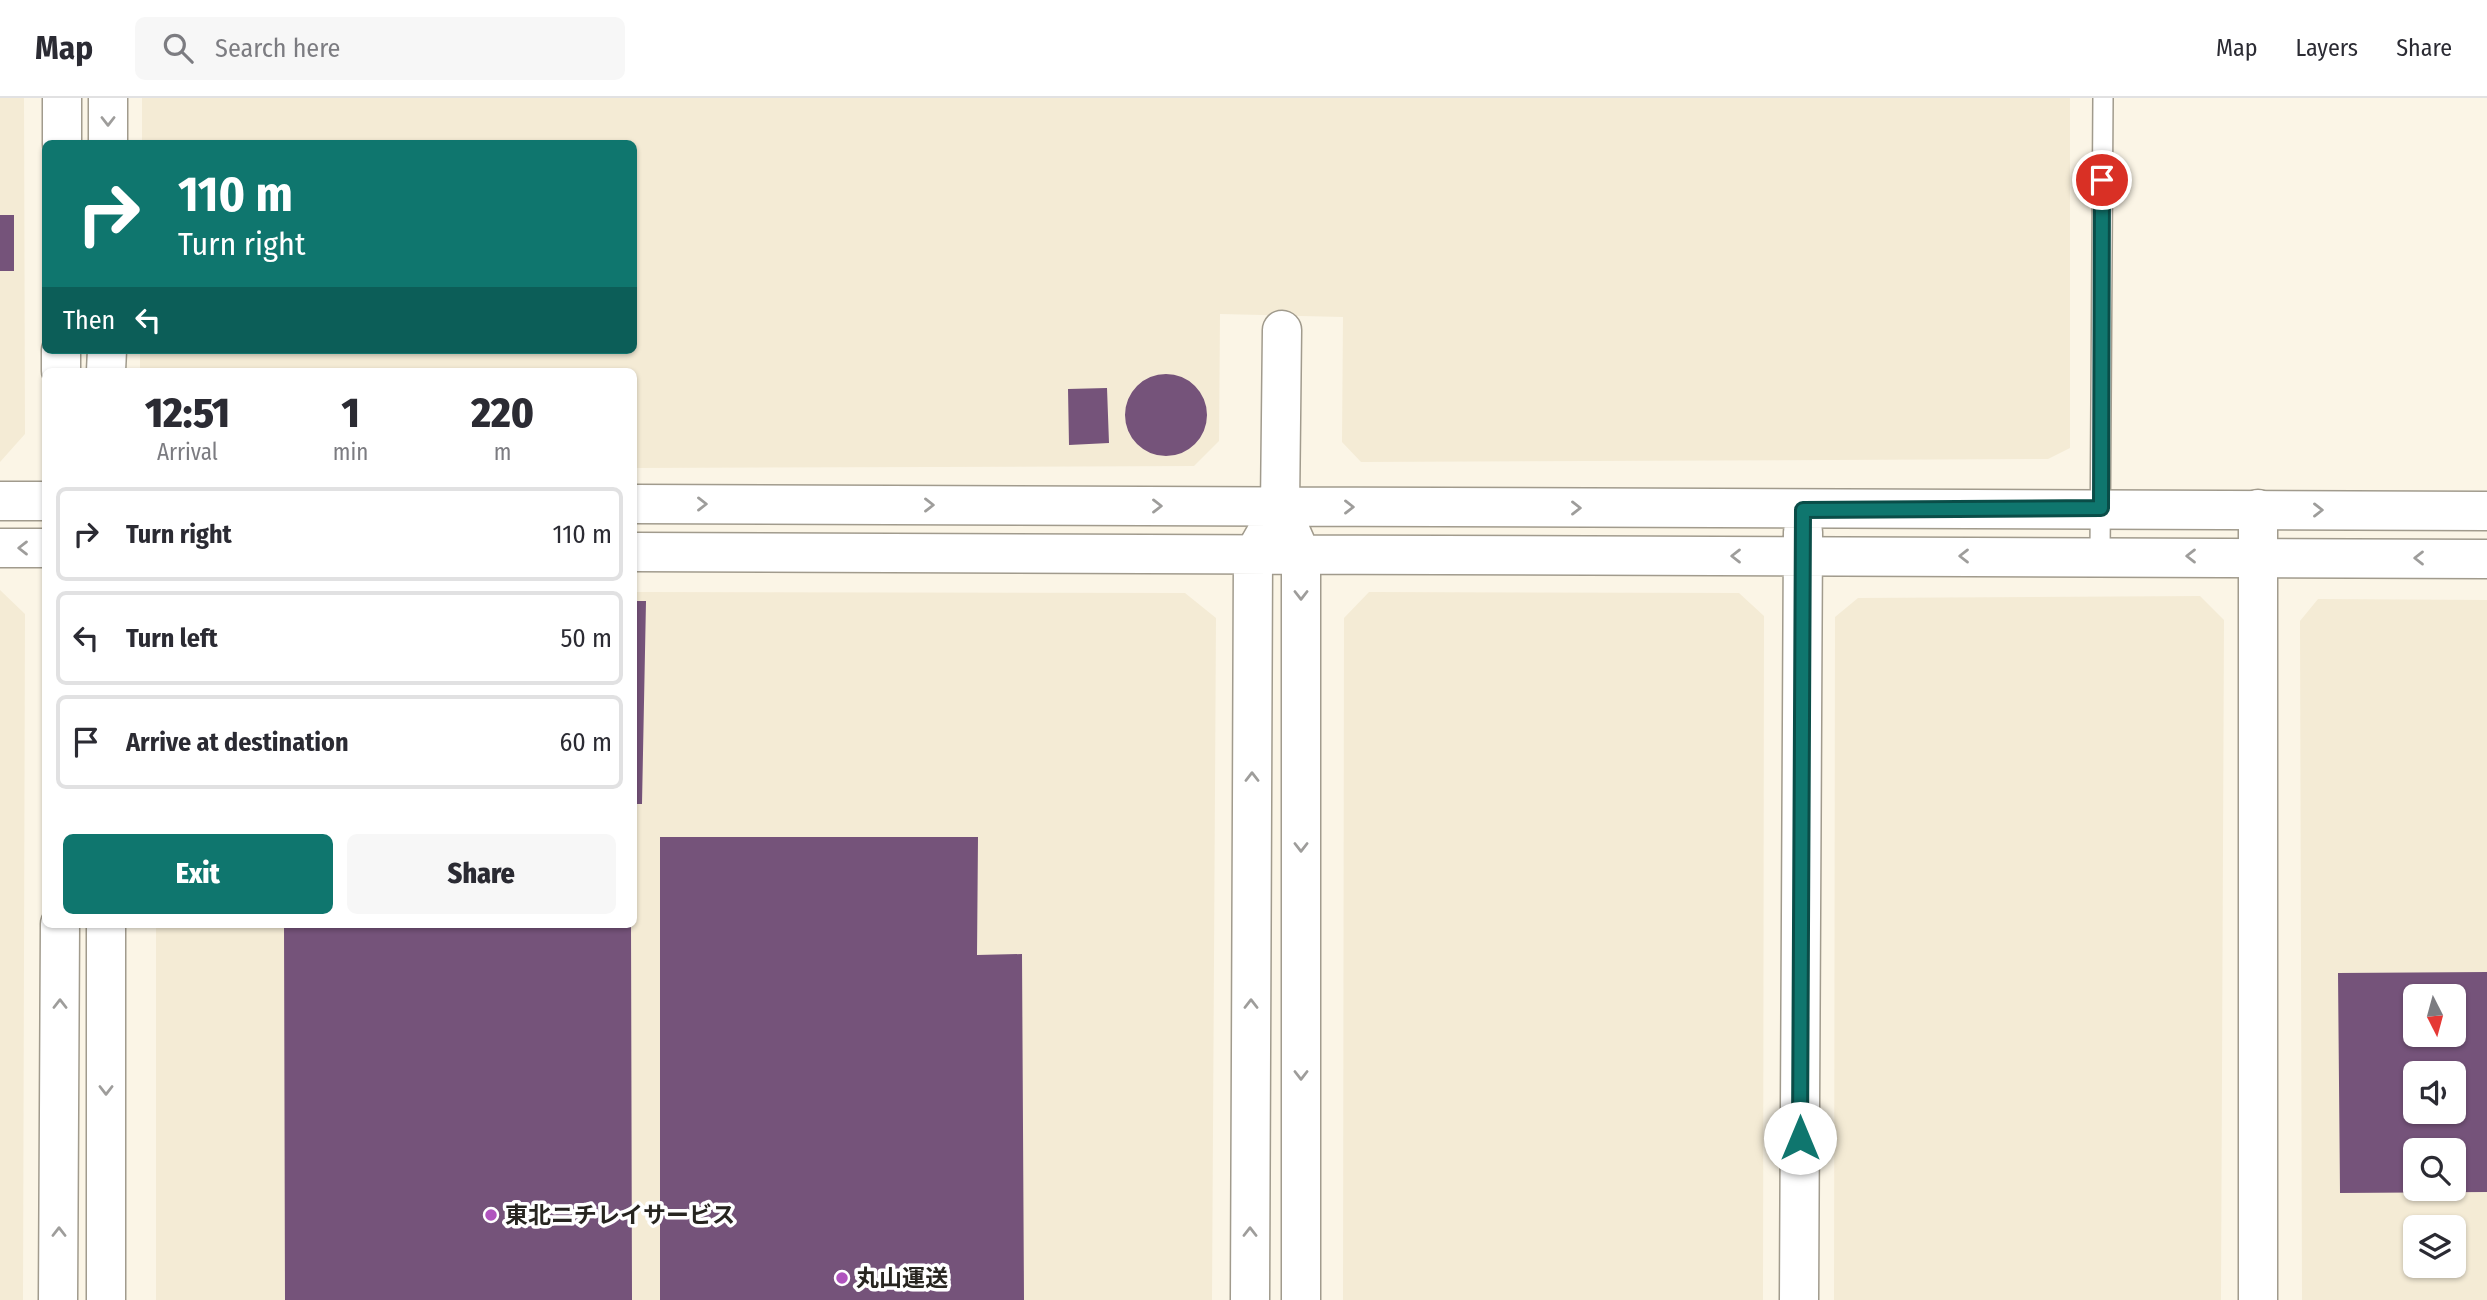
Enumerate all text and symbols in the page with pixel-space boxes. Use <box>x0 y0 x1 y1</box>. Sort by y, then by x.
search box <box>135 17 625 80</box>
text: Map <box>35 28 93 68</box>
icon: search <box>159 29 197 67</box>
text: Search here <box>215 33 340 64</box>
text: Map <box>2216 34 2258 62</box>
text: Layers <box>2296 34 2358 62</box>
text: Share <box>2396 34 2452 62</box>
one-way arrow <box>100 116 116 127</box>
pin <box>2072 150 2132 210</box>
icon: arrive <box>2083 161 2121 199</box>
text: 110 m <box>178 165 293 224</box>
icon: right <box>63 168 154 259</box>
text: Turn right <box>178 225 305 263</box>
icon: left <box>129 301 167 339</box>
text: Then <box>63 305 115 336</box>
text: 12:51 <box>145 388 230 438</box>
text: 1 <box>341 388 360 438</box>
text: 220 <box>471 388 534 438</box>
text: Arrival <box>157 438 218 466</box>
text: min <box>333 438 368 466</box>
text: m <box>494 438 512 466</box>
one-way arrow <box>697 496 707 512</box>
one-way arrow <box>924 497 935 513</box>
one-way arrow <box>1152 498 1162 514</box>
one-way arrow <box>1344 499 1354 515</box>
one-way arrow <box>1571 500 1582 516</box>
one-way arrow <box>2313 502 2324 518</box>
icon: right <box>67 515 105 553</box>
text: Turn right <box>126 519 232 550</box>
text: 110 m <box>552 519 612 550</box>
one-way arrow <box>17 540 28 556</box>
one-way arrow <box>1731 548 1741 564</box>
one-way arrow <box>1958 548 1969 564</box>
one-way arrow <box>2186 548 2196 564</box>
one-way arrow <box>2413 550 2424 566</box>
one-way arrow <box>1293 591 1309 601</box>
icon: left <box>67 619 105 657</box>
text: Turn left <box>126 623 218 654</box>
text: 50 m <box>560 623 612 654</box>
icon: arrive <box>67 723 105 761</box>
text: Arrive at destination <box>126 727 349 758</box>
text: 60 m <box>559 727 612 758</box>
one-way arrow <box>1244 771 1260 782</box>
button: Exit <box>63 834 333 914</box>
button: Share <box>347 834 616 914</box>
one-way arrow <box>1293 843 1309 853</box>
north arrow <box>2403 984 2466 1046</box>
map controls <box>2403 984 2466 1278</box>
one-way arrow <box>52 999 68 1009</box>
one-way arrow <box>1243 999 1259 1009</box>
button: sound <box>2403 1061 2466 1124</box>
one-way arrow <box>1293 1070 1309 1081</box>
one-way arrow <box>98 1085 114 1096</box>
position arrow <box>1763 1101 1837 1175</box>
button: search <box>2403 1138 2466 1201</box>
place label: 東北ニチレイサービス <box>505 1201 735 1229</box>
marker: 東北ニチレイサービス <box>483 1207 499 1223</box>
button: layers <box>2403 1215 2466 1278</box>
one-way arrow <box>51 1226 66 1237</box>
one-way arrow <box>1242 1226 1258 1237</box>
place label: 丸山運送 <box>856 1264 948 1292</box>
marker: 丸山運送 <box>834 1270 850 1286</box>

